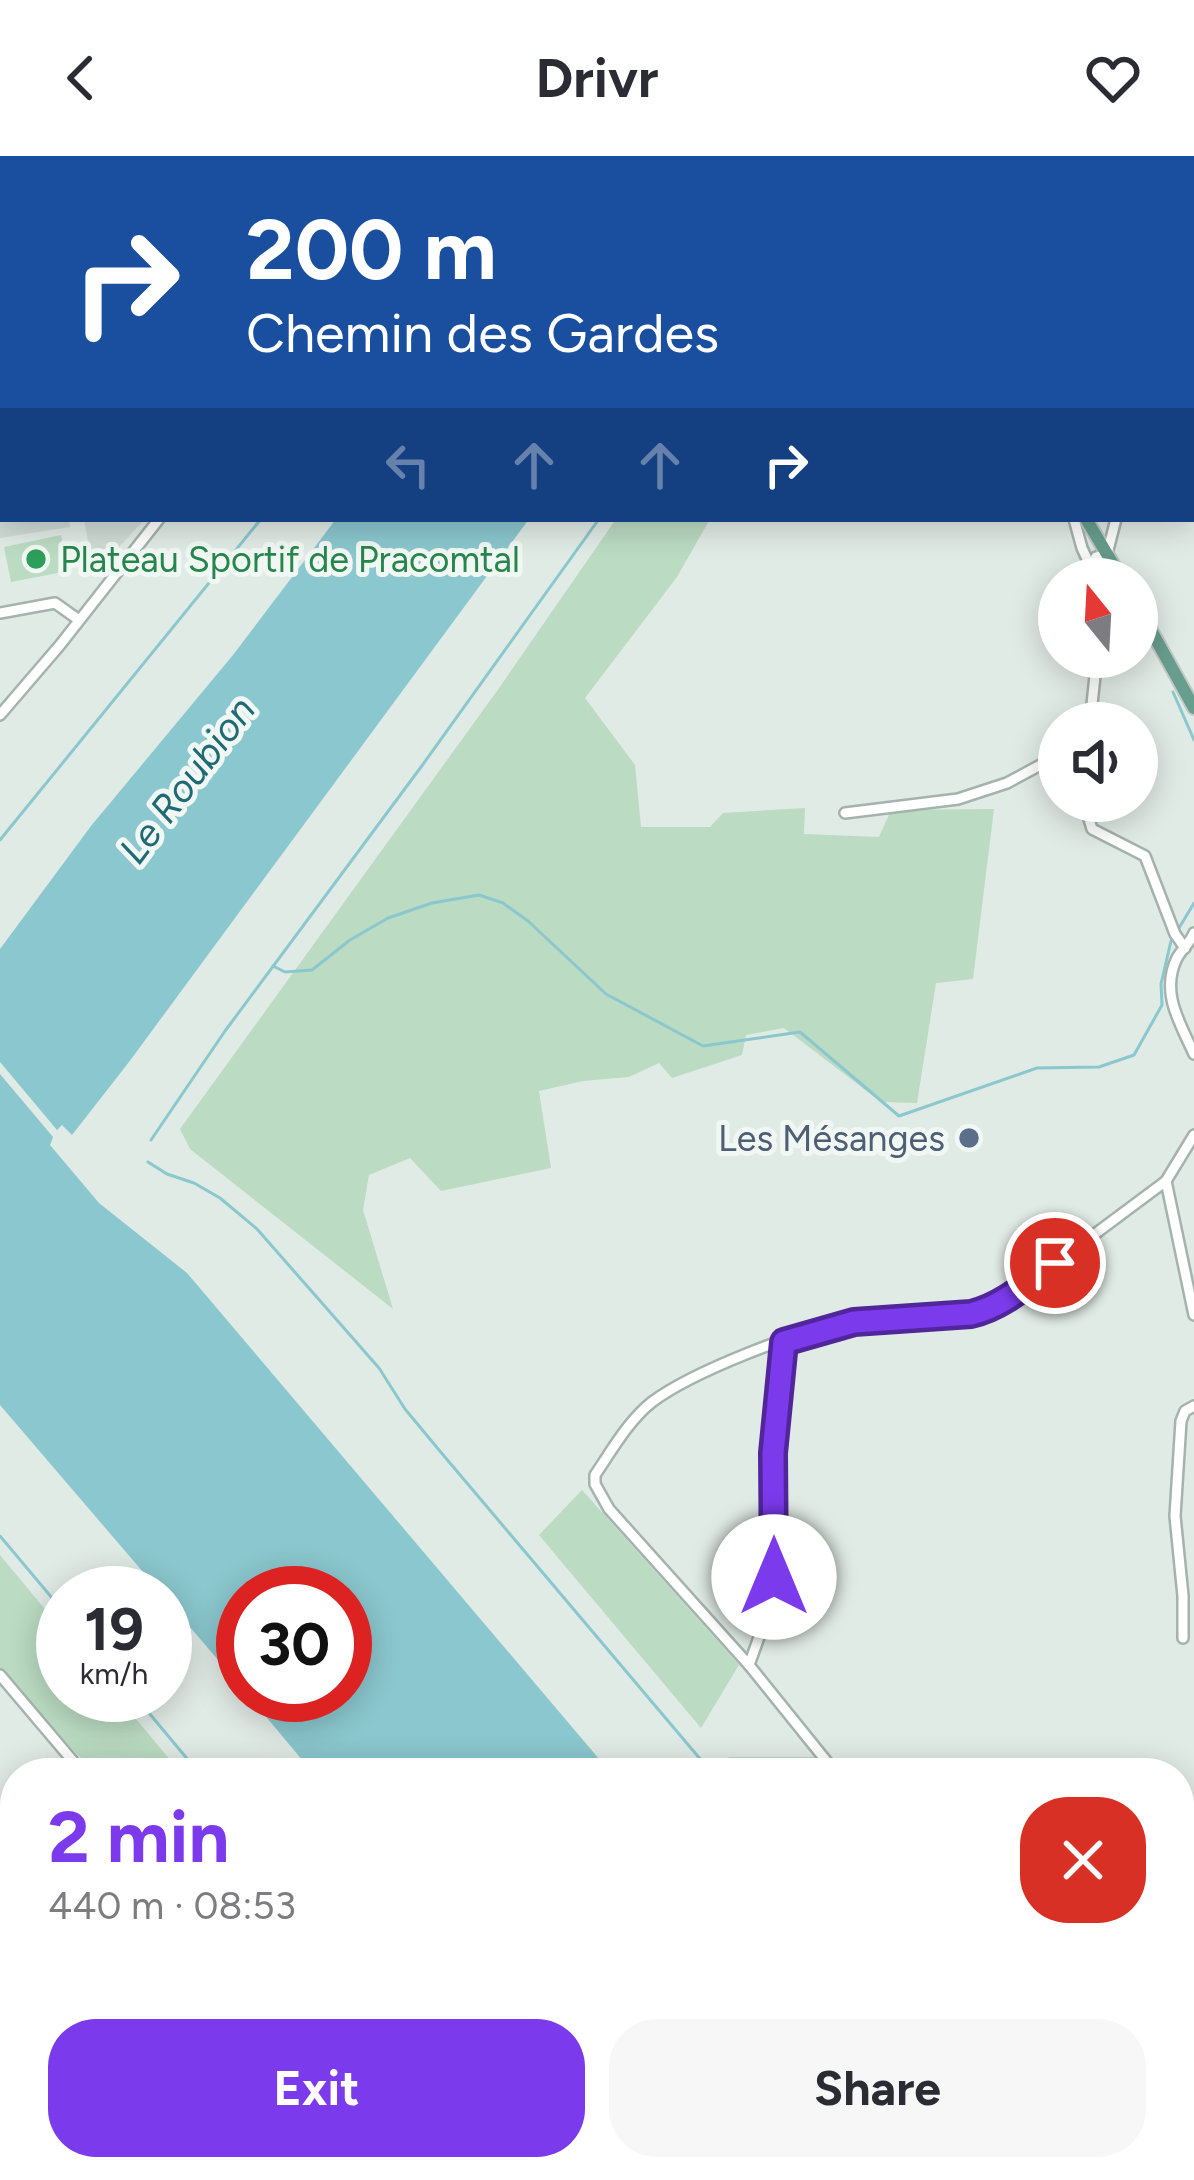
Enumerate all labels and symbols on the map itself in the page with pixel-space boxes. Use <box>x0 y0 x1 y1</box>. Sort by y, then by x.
place label: Plateau Sportif de Pracomtal <box>60 538 520 581</box>
marker: Plateau Sportif de Pracomtal <box>23 546 49 572</box>
north arrow <box>1038 558 1158 678</box>
water label: Le Roubion <box>109 687 265 873</box>
place label: Les Mésanges <box>718 1117 945 1160</box>
marker: Les Mésanges <box>956 1125 982 1151</box>
pin <box>1004 1212 1106 1314</box>
position arrow <box>711 1514 837 1640</box>
speed limit sign: 30 <box>216 1566 372 1722</box>

